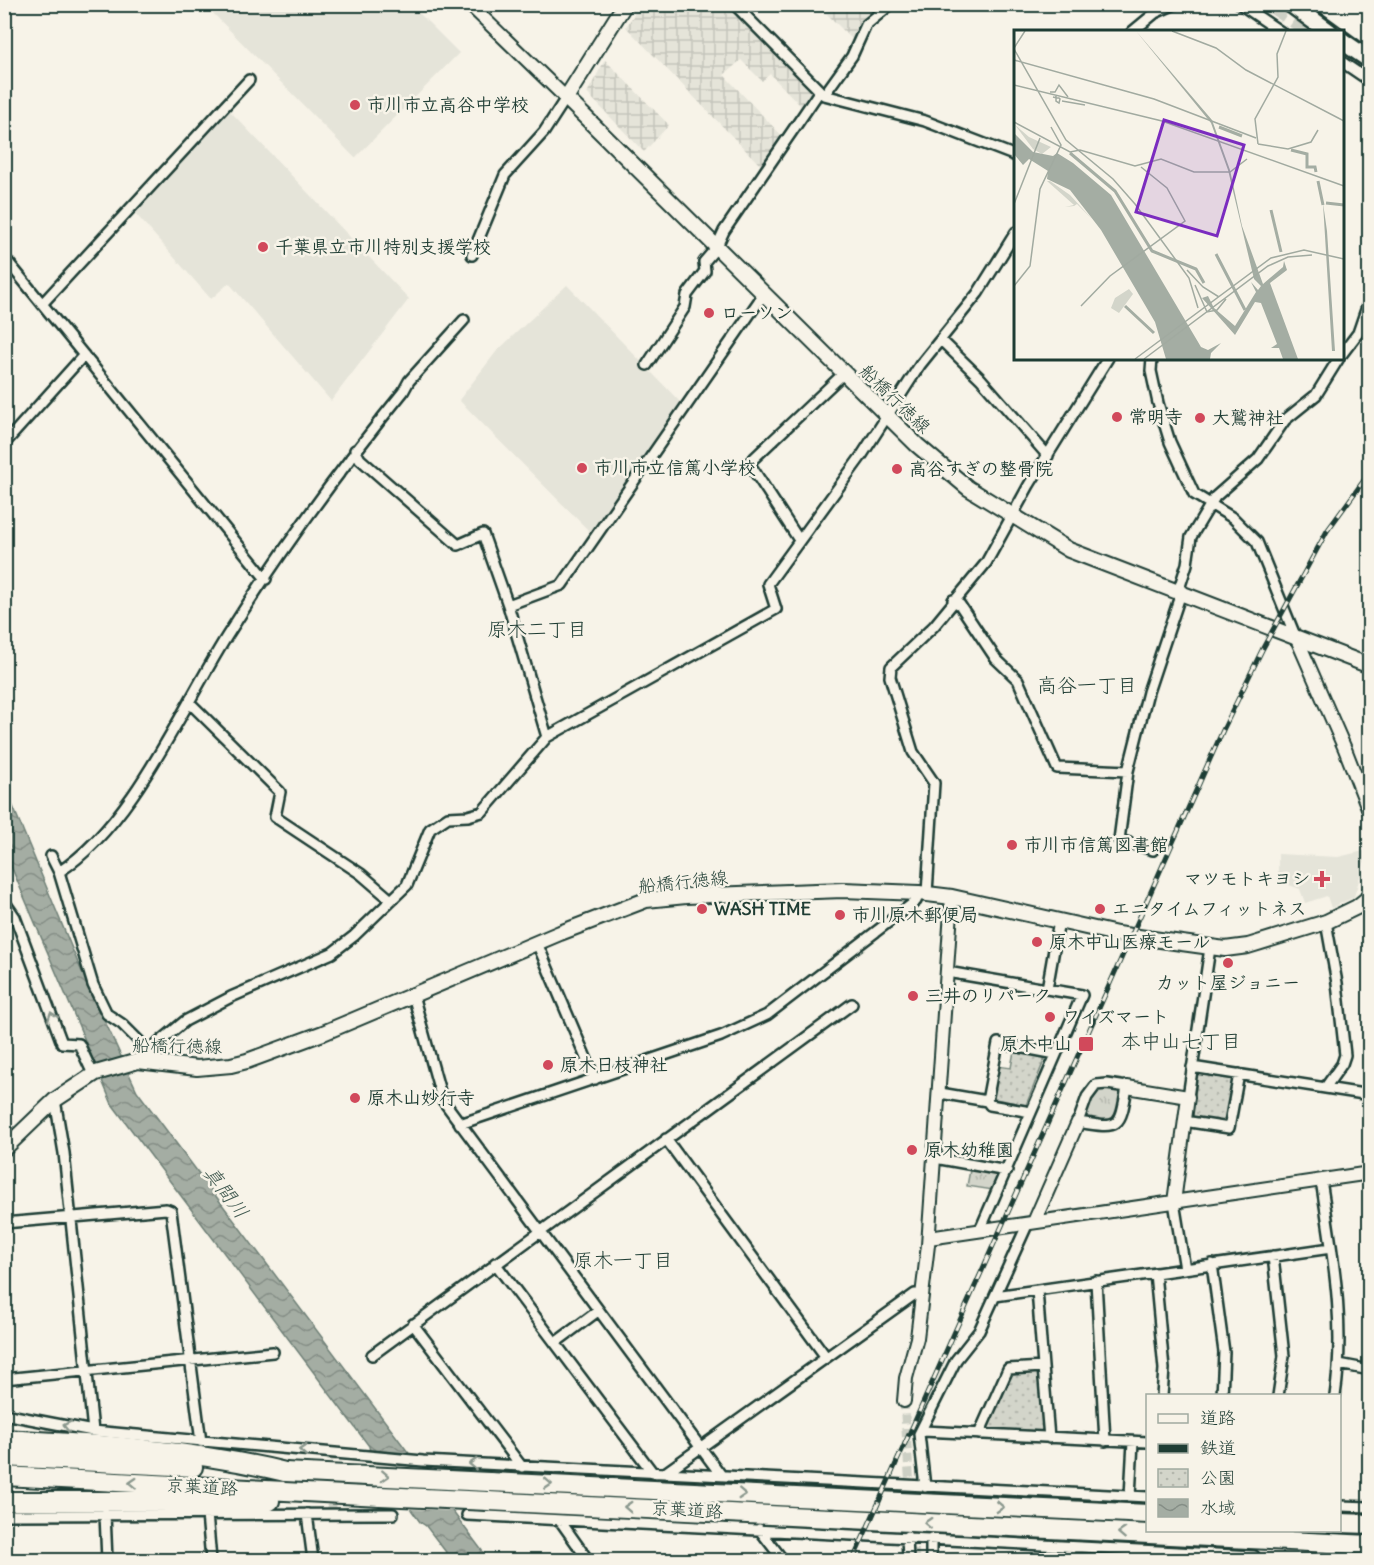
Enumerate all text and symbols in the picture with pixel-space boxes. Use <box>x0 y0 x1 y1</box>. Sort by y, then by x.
inset map <box>1014 30 1344 360</box>
place label: 市川市立高谷中学校 <box>367 93 529 116</box>
marker: 市川市立高谷中学校 <box>348 98 362 112</box>
place label: 千葉県立市川特別支援学校 <box>275 235 491 258</box>
marker: 千葉県立市川特別支援学校 <box>256 240 270 254</box>
place label: ローソン <box>721 301 793 324</box>
marker: ローソン <box>702 306 716 320</box>
street label: 船橋行徳線 <box>855 359 936 438</box>
place label: 常明寺 <box>1129 405 1183 428</box>
place label: 大鷲神社 <box>1212 406 1284 429</box>
marker: 常明寺 <box>1110 410 1124 424</box>
marker: 大鷲神社 <box>1193 411 1207 425</box>
place label: 市川市立信篤小学校 <box>594 456 756 479</box>
place label: 高谷すぎの整骨院 <box>909 457 1053 480</box>
marker: 市川市立信篤小学校 <box>575 461 589 475</box>
marker: 高谷すぎの整骨院 <box>890 462 904 476</box>
district label: 原木二丁目 <box>487 616 587 641</box>
district label: 高谷一丁目 <box>1037 672 1137 697</box>
place label: 市川市信篤図書館 <box>1024 833 1168 856</box>
marker: 市川市信篤図書館 <box>1005 838 1019 852</box>
street label: 船橋行徳線 <box>637 865 729 898</box>
place label: マツモトキヨシ <box>1184 867 1310 890</box>
marker: マツモトキヨシ <box>1315 872 1329 886</box>
place label: WASH TIME <box>714 897 812 920</box>
place label: エニタイムフィットネス <box>1112 897 1306 920</box>
marker: WASH TIME <box>695 902 709 916</box>
marker: エニタイムフィットネス <box>1093 902 1107 916</box>
place label: 市川原木郵便局 <box>852 903 978 926</box>
marker: 市川原木郵便局 <box>833 908 847 922</box>
place label: 原木中山医療モール <box>1049 930 1210 953</box>
marker: 原木中山医療モール <box>1030 935 1044 949</box>
marker: カット屋ジョニー <box>1221 956 1235 970</box>
place label: カット屋ジョニー <box>1156 971 1300 994</box>
place label: 三井のリパーク <box>925 984 1051 1007</box>
marker: 三井のリパーク <box>906 989 920 1003</box>
place label: ワイズマート <box>1062 1005 1169 1028</box>
marker: ワイズマート <box>1043 1010 1057 1024</box>
one-way arrow <box>46 1011 59 1022</box>
district label: 本中山七丁目 <box>1121 1028 1241 1053</box>
place label: 原木中山 <box>1000 1032 1072 1055</box>
street label: 船橋行徳線 <box>132 1033 222 1058</box>
marker: 原木中山 <box>1077 1035 1095 1053</box>
place label: 原木日枝神社 <box>560 1053 668 1076</box>
marker: 原木日枝神社 <box>541 1058 555 1072</box>
place label: 原木山妙行寺 <box>367 1086 475 1109</box>
marker: 原木山妙行寺 <box>348 1091 362 1105</box>
place label: 原木幼稚園 <box>924 1138 1014 1161</box>
marker: 原木幼稚園 <box>905 1143 919 1157</box>
water label: 真間川 <box>198 1160 254 1223</box>
district label: 原木一丁目 <box>573 1247 673 1272</box>
legend <box>1146 1394 1341 1532</box>
text: 道路 <box>1200 1406 1236 1429</box>
one-way arrow <box>62 1420 72 1433</box>
text: 鉄道 <box>1200 1436 1236 1459</box>
one-way arrow <box>298 1444 307 1457</box>
one-way arrow <box>469 1457 478 1470</box>
text: 公園 <box>1200 1466 1236 1489</box>
one-way arrow <box>381 1470 390 1483</box>
street label: 京葉道路 <box>165 1473 239 1500</box>
one-way arrow <box>128 1477 137 1490</box>
one-way arrow <box>543 1478 552 1491</box>
one-way arrow <box>738 1487 747 1500</box>
street label: 京葉道路 <box>650 1496 724 1523</box>
text: 水域 <box>1200 1496 1236 1519</box>
one-way arrow <box>995 1500 1004 1513</box>
one-way arrow <box>623 1501 632 1514</box>
one-way arrow <box>923 1517 932 1530</box>
one-way arrow <box>1118 1527 1127 1540</box>

